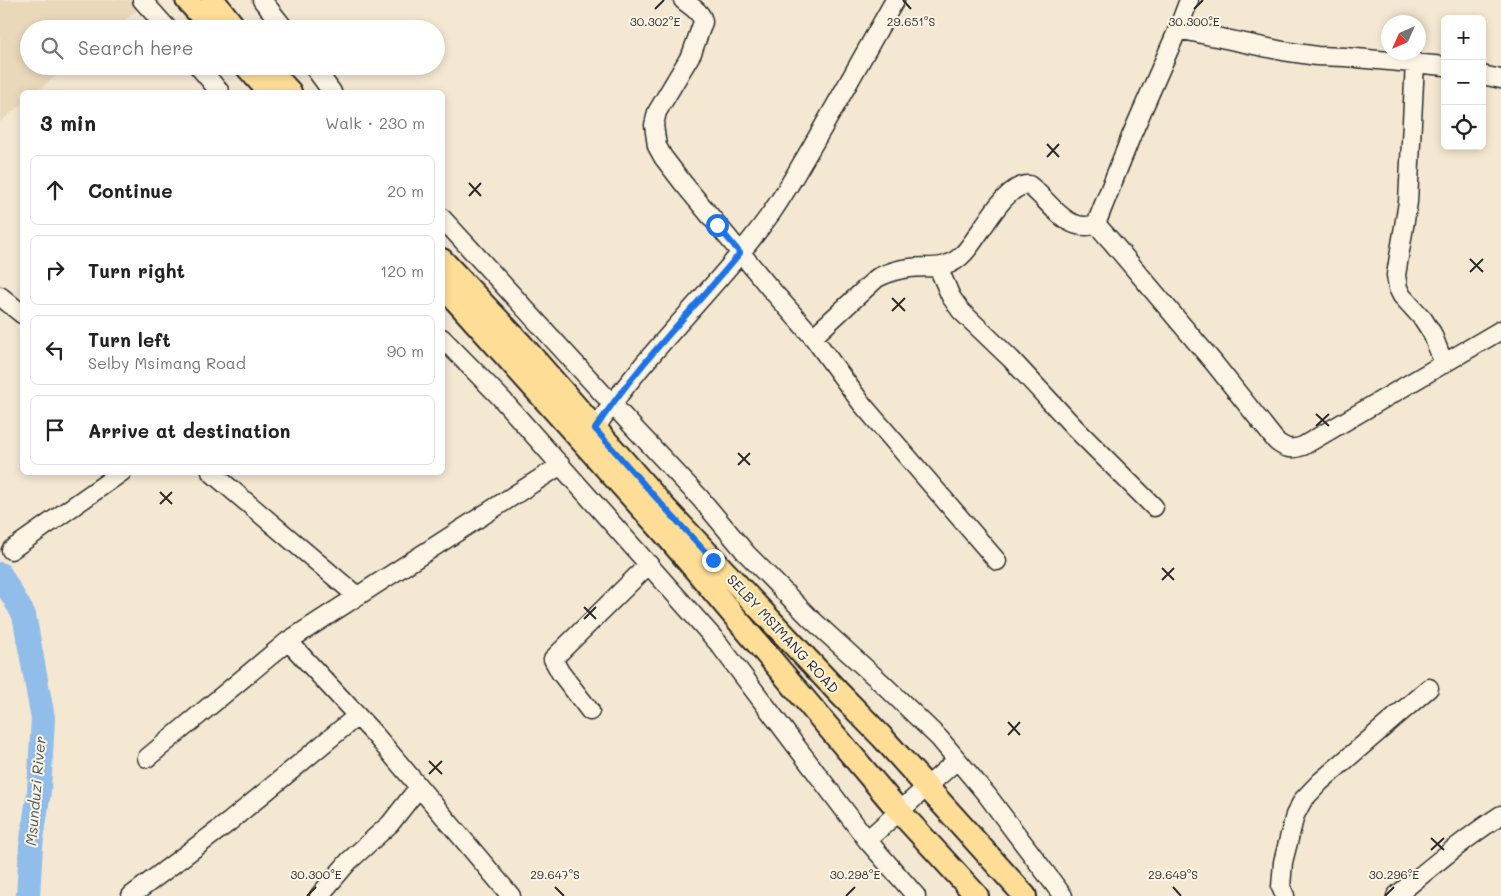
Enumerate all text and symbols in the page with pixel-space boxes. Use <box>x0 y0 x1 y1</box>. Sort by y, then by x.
text: 30.302°E <box>630 13 680 29</box>
text: 29.651°S <box>887 13 935 29</box>
text: 30.300°E <box>1168 13 1220 29</box>
north arrow <box>1381 15 1426 60</box>
map controls <box>1441 15 1486 150</box>
button: + <box>1441 15 1486 60</box>
search box <box>20 20 445 75</box>
icon: search <box>38 34 66 62</box>
text: Search here <box>78 35 194 60</box>
button: − <box>1441 60 1486 105</box>
button: locate <box>1441 105 1486 150</box>
text: 3 min <box>40 109 96 136</box>
text: Walk · 230 m <box>325 112 425 133</box>
icon: ahead <box>41 176 69 204</box>
text: Continue <box>88 178 173 203</box>
text: 20 m <box>387 180 424 201</box>
route start <box>706 214 729 237</box>
icon: right <box>41 256 69 284</box>
text: Turn right <box>88 258 185 283</box>
text: 120 m <box>380 260 424 281</box>
text: Turn left <box>88 327 171 352</box>
icon: left <box>41 336 69 364</box>
text: 90 m <box>387 340 424 361</box>
text: Selby Msimang Road <box>88 352 246 373</box>
icon: arrive <box>41 416 69 444</box>
text: Arrive at destination <box>88 418 291 443</box>
route end <box>702 549 725 572</box>
street label: SELBY MSIMANG ROAD <box>723 570 844 697</box>
water label: Msunduzi River <box>20 735 50 847</box>
text: 30.300°E <box>290 866 342 882</box>
text: 29.647°S <box>530 866 580 882</box>
text: 30.298°E <box>830 866 880 882</box>
text: 29.649°S <box>1148 866 1198 882</box>
text: 30.296°E <box>1369 866 1419 882</box>

